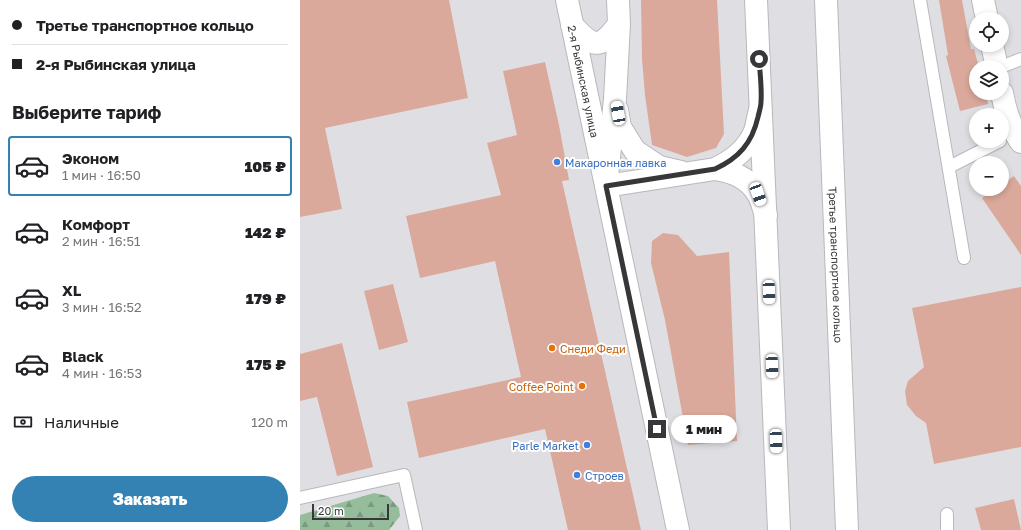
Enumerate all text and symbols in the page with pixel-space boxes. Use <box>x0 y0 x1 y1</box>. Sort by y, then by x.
map controls <box>969 12 1009 196</box>
button: locate <box>969 12 1009 52</box>
text: Третье транспортное кольцо <box>36 16 254 34</box>
street label: 2-я Рыбинская улица <box>566 24 602 139</box>
route start <box>750 50 768 68</box>
text: 2-я Рыбинская улица <box>36 55 196 73</box>
button: layers <box>969 60 1009 100</box>
car <box>610 100 626 126</box>
text: Выберите тариф <box>12 101 161 123</box>
button: + <box>969 108 1009 148</box>
icon: car <box>14 148 50 184</box>
text: Эконом <box>62 149 119 167</box>
place label: Макаронная лавка <box>565 156 666 169</box>
button: − <box>969 156 1009 196</box>
text: 105 ₽ <box>244 157 286 175</box>
marker: Макаронная лавка <box>552 157 562 167</box>
text: 1 мин · 16:50 <box>62 167 141 183</box>
car <box>748 181 768 207</box>
street label: Третье транспортное кольцо <box>827 186 846 344</box>
icon: car <box>14 214 50 250</box>
text: Комфорт <box>62 215 130 233</box>
text: 142 ₽ <box>245 223 286 241</box>
text: 2 мин · 16:51 <box>62 233 140 249</box>
icon: car <box>14 280 50 316</box>
car <box>763 280 775 304</box>
text: XL <box>62 281 81 299</box>
text: 179 ₽ <box>246 289 286 307</box>
text: 3 мин · 16:52 <box>62 299 142 315</box>
place label: Снеди Феди <box>560 342 626 355</box>
marker: Снеди Феди <box>547 343 557 353</box>
icon: car <box>14 346 50 382</box>
text: Black <box>62 347 104 365</box>
car <box>766 354 778 378</box>
text: 175 ₽ <box>246 355 286 373</box>
text: 4 мин · 16:53 <box>62 365 142 381</box>
place label: Coffee Point <box>509 380 574 393</box>
marker: Coffee Point <box>577 381 587 391</box>
icon: cash <box>12 411 34 433</box>
text: Наличные <box>44 413 119 431</box>
text: 120 m <box>251 414 288 430</box>
callout: 1 мин <box>671 415 737 443</box>
route end <box>648 420 666 438</box>
text: 1 мин <box>686 421 722 437</box>
car <box>770 429 782 453</box>
place label: Parle Market <box>512 439 579 452</box>
marker: Parle Market <box>582 440 592 450</box>
place label: Строев <box>585 469 624 482</box>
marker: Строев <box>572 470 582 480</box>
button: Заказать <box>12 476 288 522</box>
scale bar <box>312 502 389 521</box>
text: 20 m <box>318 504 344 517</box>

